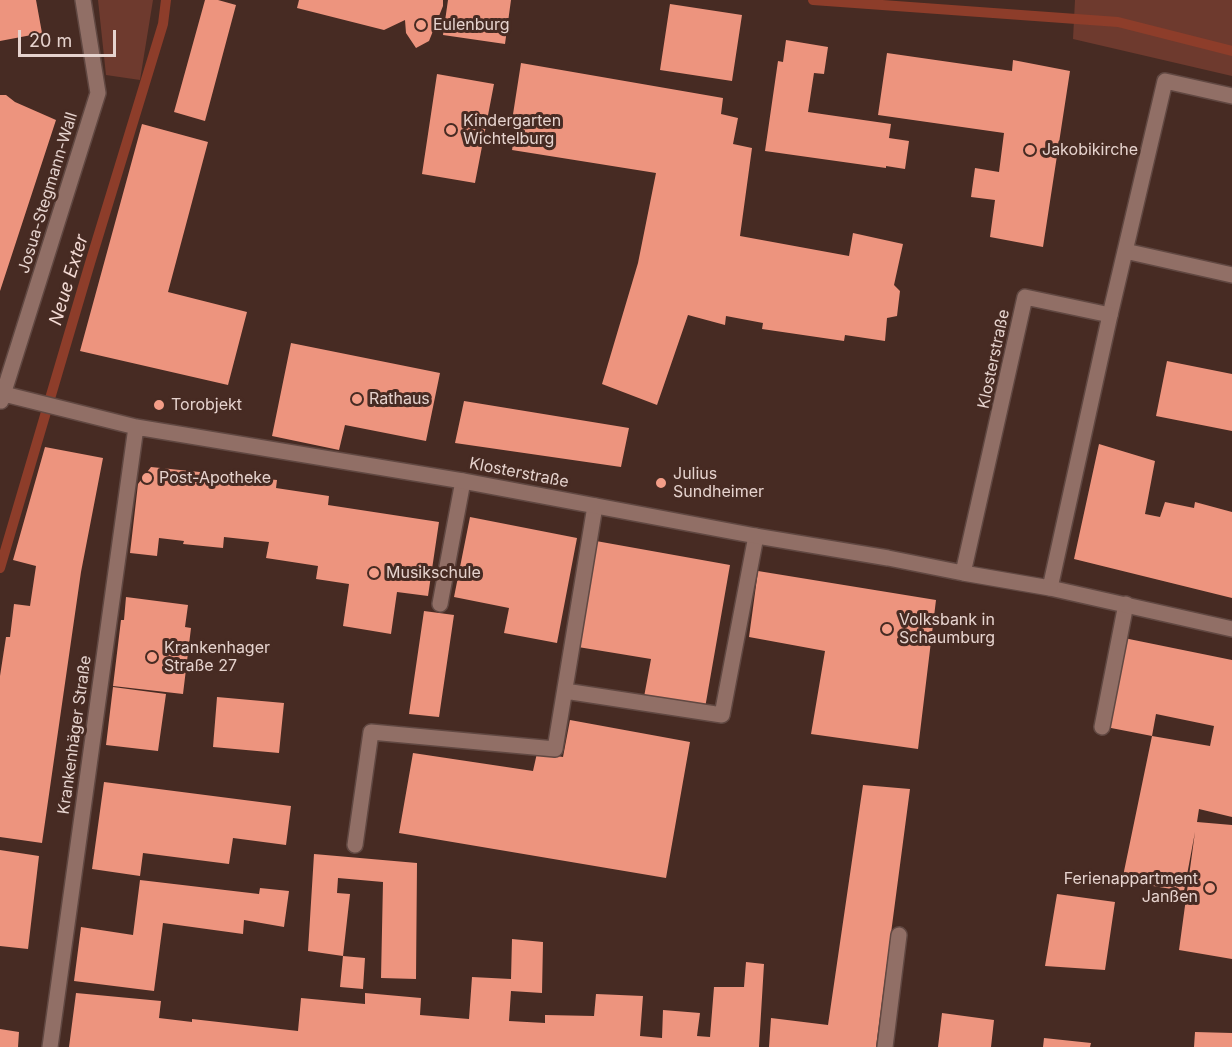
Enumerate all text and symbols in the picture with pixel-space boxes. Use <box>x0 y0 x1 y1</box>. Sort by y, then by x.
place label: Eulenburg <box>433 15 510 35</box>
scale bar <box>21 18 118 56</box>
marker: Eulenburg <box>414 18 428 32</box>
text: 20 m <box>29 30 72 51</box>
street label: Josua-Stegmann-Wall <box>14 110 82 276</box>
place label: Kindergarten Wichtelburg <box>463 111 561 149</box>
marker: Kindergarten Wichtelburg <box>444 123 458 137</box>
place label: Jakobikirche <box>1042 140 1138 160</box>
marker: Jakobikirche <box>1023 143 1037 157</box>
water label: Neue Exter <box>45 232 93 328</box>
street label: Klosterstraße <box>974 308 1014 410</box>
place label: Rathaus <box>369 389 430 409</box>
marker: Rathaus <box>350 392 364 406</box>
place label: Torobjekt <box>171 395 242 415</box>
marker: Torobjekt <box>152 398 166 412</box>
street label: Klosterstraße <box>468 454 570 492</box>
place label: Julius Sundheimer <box>673 464 764 502</box>
place label: Post-Apotheke <box>159 468 271 488</box>
marker: Post-Apotheke <box>140 471 154 485</box>
marker: Julius Sundheimer <box>654 476 668 490</box>
place label: Musikschule <box>386 563 481 583</box>
marker: Musikschule <box>367 566 381 580</box>
place label: Volksbank in Schaumburg <box>899 610 995 648</box>
marker: Volksbank in Schaumburg <box>880 622 894 636</box>
place label: Krankenhager Straße 27 <box>164 638 270 676</box>
marker: Krankenhager Straße 27 <box>145 650 159 664</box>
street label: Krankenhäger Straße <box>54 654 96 816</box>
place label: Ferienappartment Janßen <box>1064 869 1198 907</box>
marker: Ferienappartment Janßen <box>1203 881 1217 895</box>

